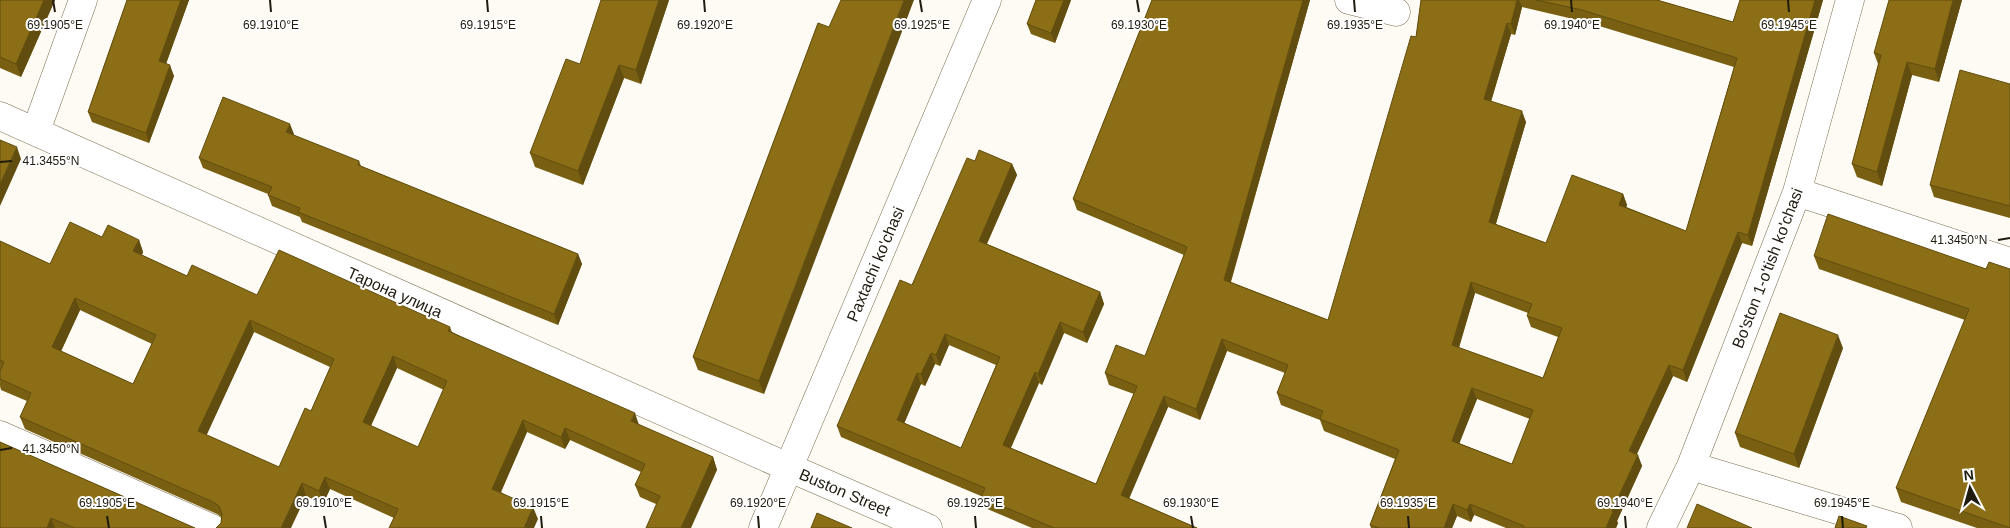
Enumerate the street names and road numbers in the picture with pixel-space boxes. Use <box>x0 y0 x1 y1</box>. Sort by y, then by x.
street label: Bo'ston 1-o'tish ko'chasi <box>1729 186 1806 351</box>
street label: Paxtachi ko'chasi <box>844 204 907 324</box>
street label: Тарона улица <box>345 264 445 321</box>
street label: Buston Street <box>797 466 893 519</box>

